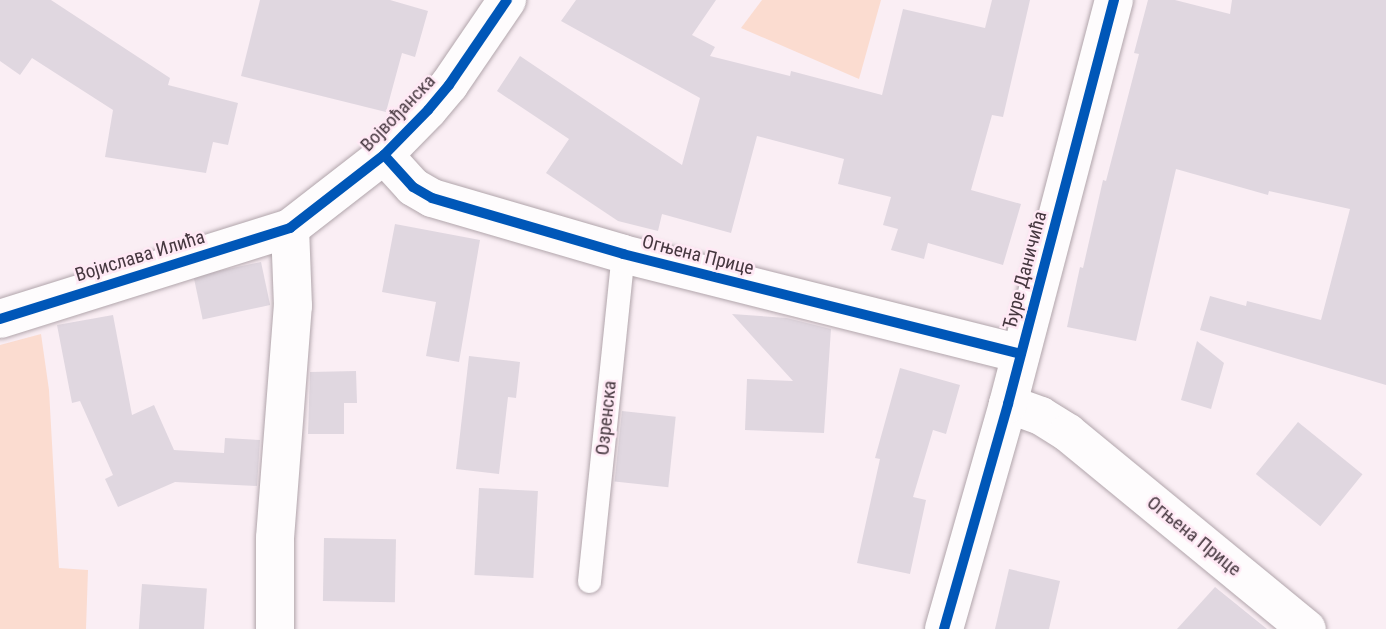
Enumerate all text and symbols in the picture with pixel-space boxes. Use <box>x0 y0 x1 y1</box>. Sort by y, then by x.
street label: Војвођанска <box>356 70 440 156</box>
street label: Ђуре Даничића <box>998 209 1052 331</box>
street label: Војислава Илића <box>72 225 208 287</box>
street label: Огњена Прице <box>640 230 756 280</box>
street label: Озренска <box>591 380 621 456</box>
street label: Огњена Прице <box>1142 491 1246 581</box>

